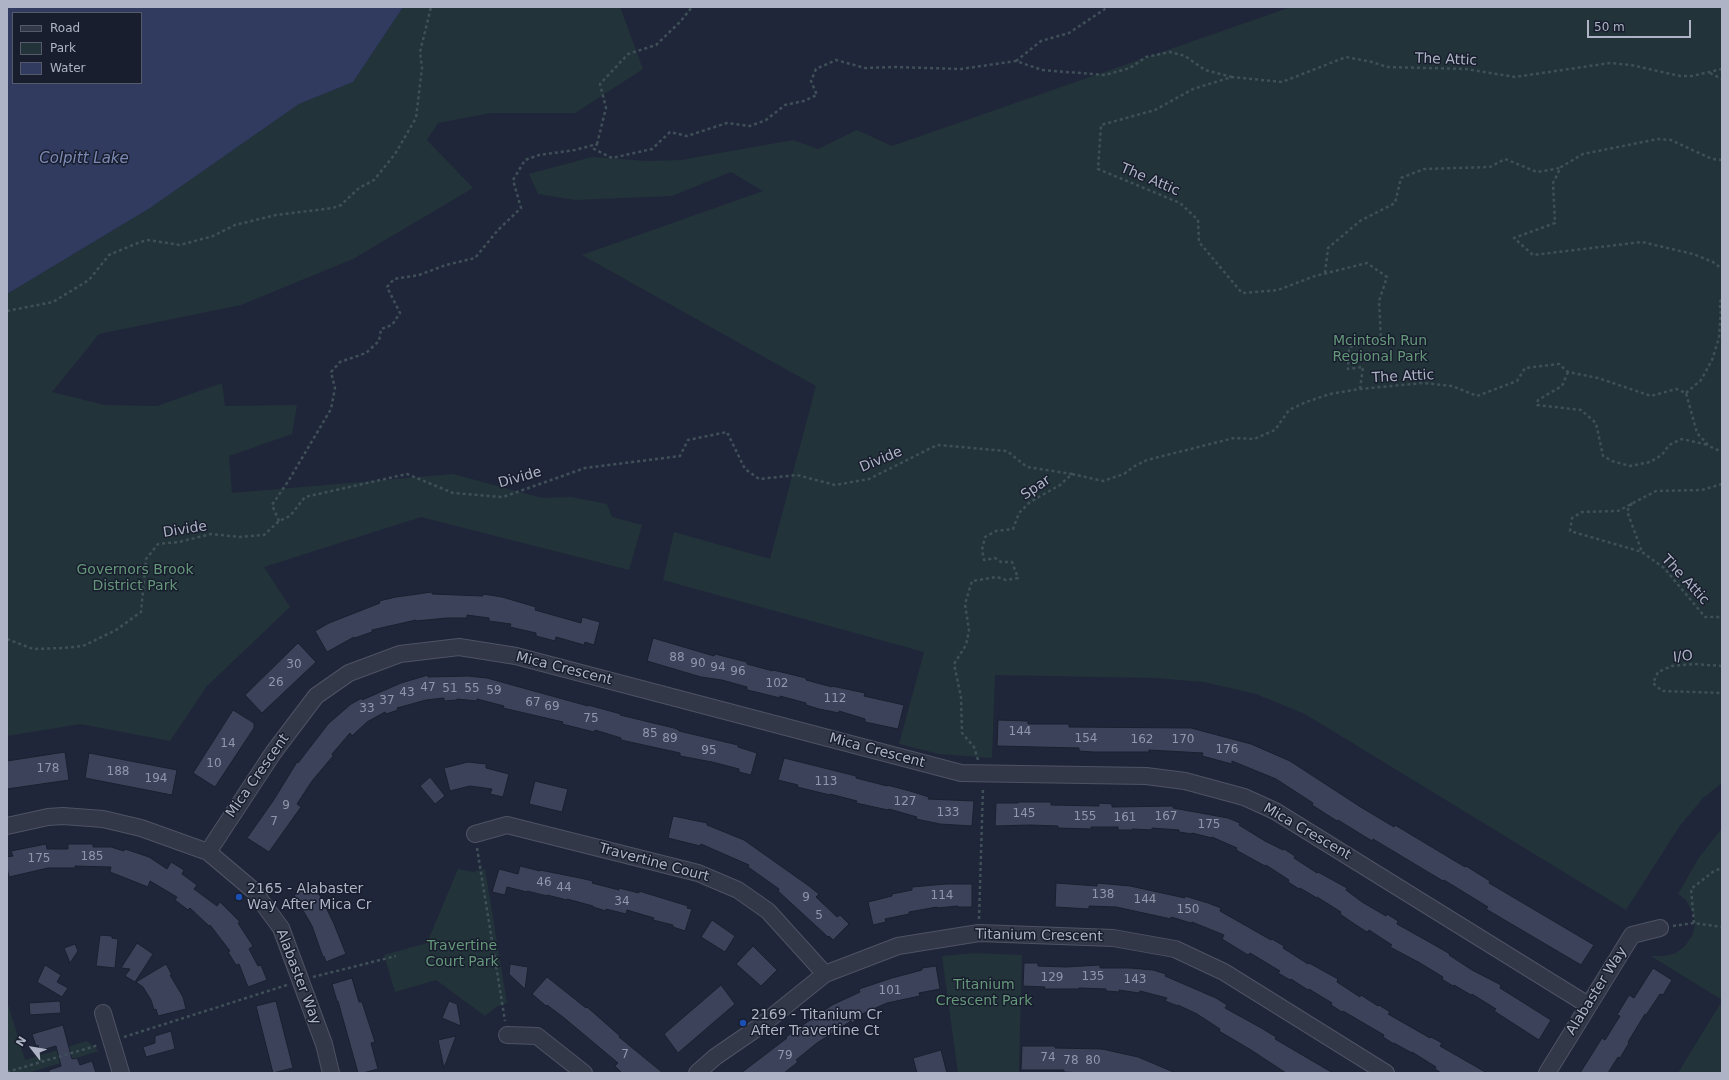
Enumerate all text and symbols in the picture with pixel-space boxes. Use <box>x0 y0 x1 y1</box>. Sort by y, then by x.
legend <box>12 12 142 84</box>
scale bar <box>1589 12 1693 38</box>
text: 50 m <box>1594 20 1625 34</box>
text: Road <box>50 21 80 35</box>
text: Park <box>50 41 76 55</box>
street label: The Attic <box>1415 51 1477 69</box>
text: Water <box>50 61 85 75</box>
water label: Colpitt Lake <box>39 150 129 168</box>
street label: The Attic <box>1118 160 1182 200</box>
park label: Mcintosh Run Regional Park <box>1332 333 1428 366</box>
street label: The Attic <box>1371 367 1435 387</box>
street label: Divide <box>857 444 905 476</box>
street label: Divide <box>496 464 544 492</box>
street label: Spar <box>1018 472 1054 504</box>
street label: Divide <box>162 518 208 542</box>
street label: The Attic <box>1658 551 1712 609</box>
park label: Governors Brook District Park <box>76 562 194 594</box>
street label: I/O <box>1672 648 1694 666</box>
street label: Mica Crescent <box>514 649 614 689</box>
house number: 88 <box>669 651 685 665</box>
house number: 90 <box>690 657 706 671</box>
house number: 30 <box>286 658 302 672</box>
house number: 94 <box>710 661 726 675</box>
house number: 96 <box>730 665 746 679</box>
house number: 26 <box>268 676 284 690</box>
house number: 102 <box>766 677 788 691</box>
house number: 47 <box>420 681 436 695</box>
house number: 51 <box>442 682 458 696</box>
house number: 55 <box>464 682 480 696</box>
house number: 59 <box>486 684 502 698</box>
house number: 43 <box>399 686 415 700</box>
house number: 112 <box>824 692 846 706</box>
house number: 37 <box>379 694 395 708</box>
house number: 67 <box>525 696 541 710</box>
house number: 69 <box>544 700 560 714</box>
house number: 33 <box>359 702 375 716</box>
house number: 75 <box>583 712 599 726</box>
house number: 144 <box>1009 725 1031 739</box>
house number: 85 <box>642 727 658 741</box>
street label: Mica Crescent <box>827 730 927 772</box>
street label: Mica Crescent <box>223 731 293 821</box>
house number: 89 <box>662 732 678 746</box>
house number: 154 <box>1075 732 1097 746</box>
house number: 162 <box>1131 733 1153 747</box>
house number: 170 <box>1172 733 1194 747</box>
house number: 14 <box>220 737 236 751</box>
house number: 176 <box>1216 743 1238 757</box>
house number: 95 <box>701 744 717 758</box>
house number: 10 <box>206 757 222 771</box>
house number: 178 <box>37 762 59 776</box>
house number: 188 <box>107 765 129 779</box>
house number: 194 <box>145 772 167 786</box>
house number: 113 <box>815 775 837 789</box>
house number: 127 <box>894 795 916 809</box>
house number: 9 <box>282 799 290 813</box>
street label: Mica Crescent <box>1260 800 1354 864</box>
house number: 133 <box>937 806 959 820</box>
house number: 145 <box>1013 807 1035 821</box>
house number: 155 <box>1074 810 1096 824</box>
house number: 167 <box>1155 810 1177 824</box>
house number: 161 <box>1114 811 1136 825</box>
house number: 7 <box>270 815 278 829</box>
house number: 175 <box>1198 818 1220 832</box>
street label: Travertine Court <box>597 840 711 886</box>
house number: 185 <box>81 850 103 864</box>
house number: 175 <box>28 852 50 866</box>
house number: 46 <box>536 876 552 890</box>
place label: 2165 - Alabaster Way After Mica Cr <box>247 881 372 914</box>
house number: 44 <box>556 881 572 895</box>
house number: 138 <box>1092 888 1114 902</box>
house number: 114 <box>931 889 953 903</box>
house number: 9 <box>802 891 810 905</box>
marker: 2165 - Alabaster Way After Mica Cr <box>234 892 244 902</box>
house number: 144 <box>1134 893 1156 907</box>
house number: 34 <box>614 895 630 909</box>
house number: 150 <box>1177 903 1199 917</box>
house number: 5 <box>815 909 823 923</box>
street label: Titanium Crescent <box>975 926 1103 946</box>
street label: Alabaster Way <box>272 927 324 1027</box>
park label: Travertine Court Park <box>425 938 499 970</box>
street label: Alabaster Way <box>1563 944 1631 1038</box>
house number: 135 <box>1082 970 1104 984</box>
house number: 129 <box>1041 971 1063 985</box>
house number: 143 <box>1124 973 1146 987</box>
park label: Titanium Crescent Park <box>936 977 1032 1010</box>
house number: 101 <box>879 984 901 998</box>
place label: 2169 - Titanium Cr After Travertine Ct <box>751 1007 882 1040</box>
marker: 2169 - Titanium Cr After Travertine Ct <box>738 1018 748 1028</box>
north arrow <box>12 1028 52 1068</box>
text: N <box>13 1034 29 1049</box>
house number: 7 <box>621 1048 629 1062</box>
house number: 79 <box>777 1049 793 1063</box>
house number: 74 <box>1040 1051 1056 1065</box>
house number: 78 <box>1063 1054 1079 1068</box>
house number: 80 <box>1085 1054 1101 1068</box>

